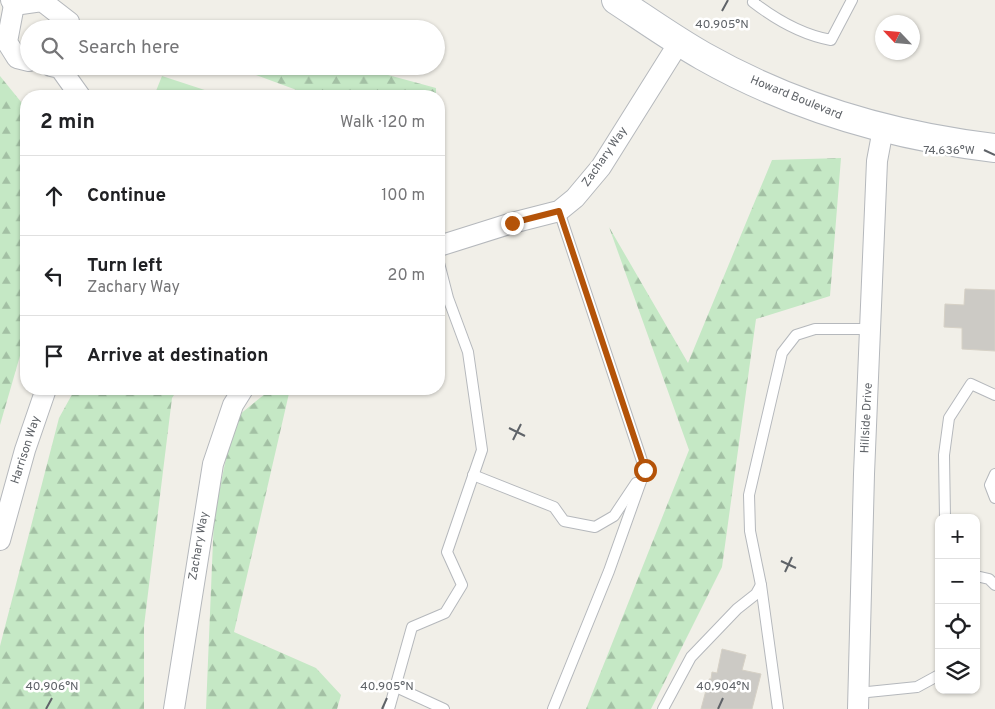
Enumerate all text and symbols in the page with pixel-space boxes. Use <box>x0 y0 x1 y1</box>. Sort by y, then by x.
north arrow <box>875 15 920 60</box>
text: 40.905°N <box>695 17 749 33</box>
search box <box>20 20 445 75</box>
icon: search <box>38 34 66 62</box>
text: Search here <box>78 36 180 60</box>
street label: Howard Boulevard <box>748 72 844 124</box>
text: 2 min <box>40 109 95 136</box>
text: Walk · 120 m <box>340 113 425 133</box>
street label: Zachary Way <box>578 124 632 190</box>
text: 74.636°W <box>923 143 975 159</box>
icon: ahead <box>40 182 68 210</box>
text: Continue <box>87 184 166 208</box>
text: 100 m <box>381 186 425 206</box>
route end <box>501 212 524 235</box>
text: Turn left <box>87 254 163 278</box>
icon: left <box>40 262 68 290</box>
text: 20 m <box>388 266 425 286</box>
text: Zachary Way <box>87 278 180 298</box>
icon: arrive <box>40 342 68 370</box>
text: Arrive at destination <box>87 344 268 368</box>
street label: Hillside Drive <box>857 382 877 454</box>
street label: Harrison Way <box>7 414 45 486</box>
route start <box>634 459 657 482</box>
street label: Zachary Way <box>185 510 213 582</box>
map controls <box>935 514 980 694</box>
button: + <box>935 514 980 559</box>
button: − <box>935 559 980 604</box>
button: locate <box>935 604 980 649</box>
button: layers <box>935 649 980 694</box>
text: 40.906°N <box>25 679 79 695</box>
text: 40.905°N <box>360 679 414 695</box>
text: 40.904°N <box>696 679 750 695</box>

